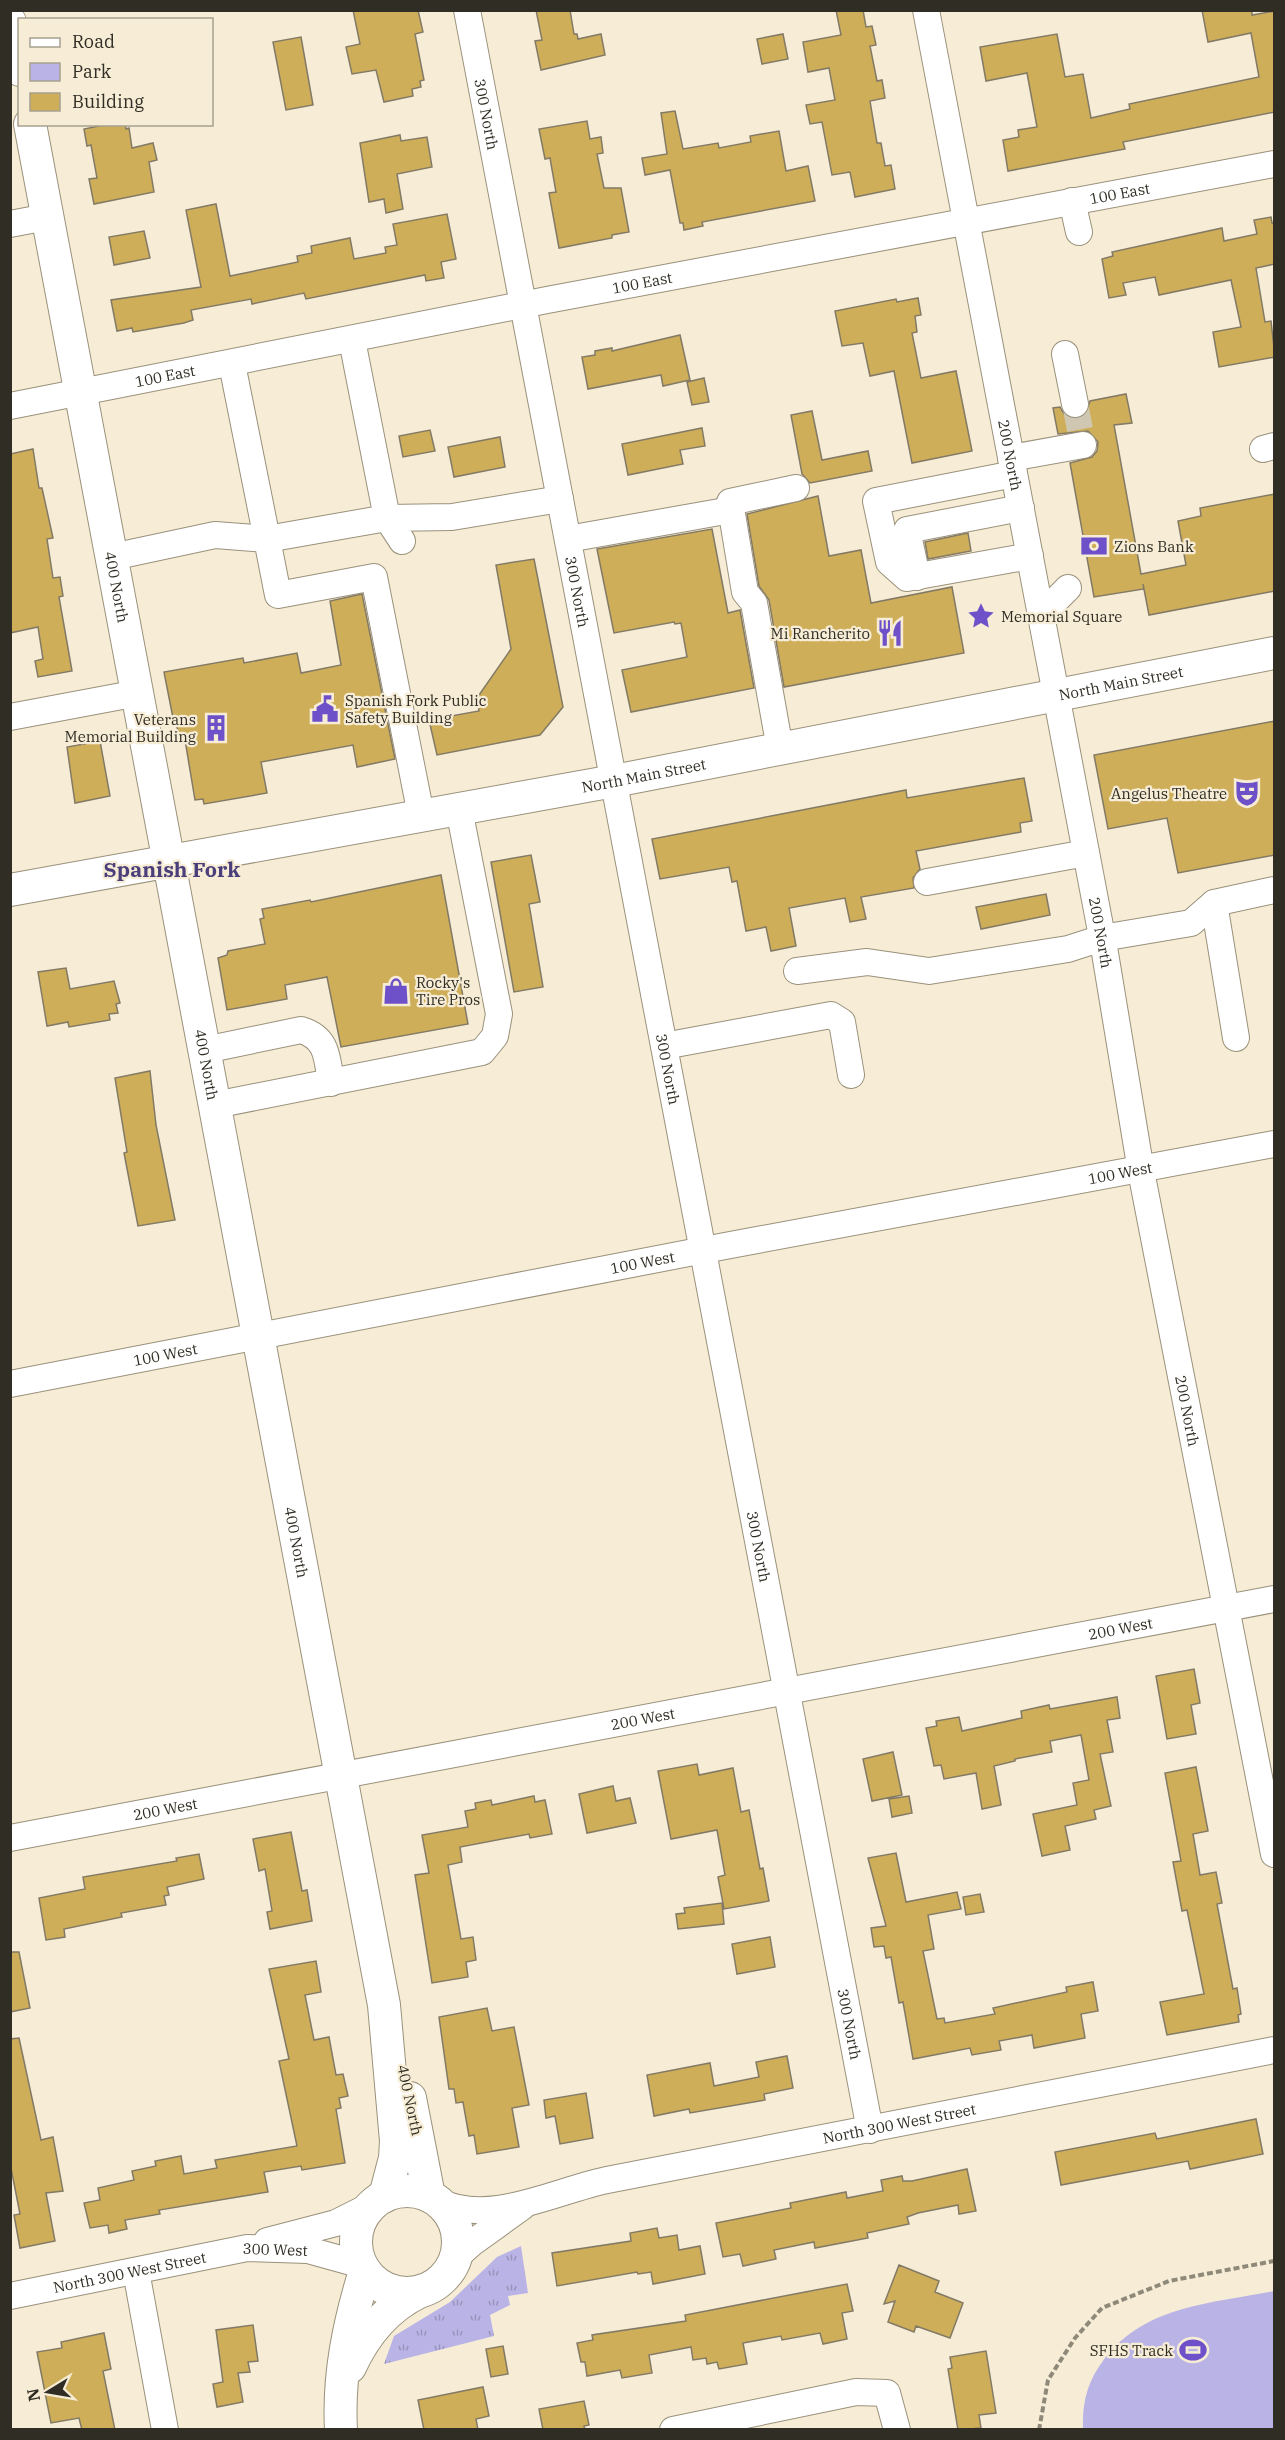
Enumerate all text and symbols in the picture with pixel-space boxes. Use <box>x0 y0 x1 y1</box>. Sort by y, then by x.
legend <box>18 18 213 126</box>
text: Road <box>72 30 115 53</box>
text: Park <box>72 60 112 83</box>
street label: 300 North <box>471 77 503 151</box>
text: Building <box>72 90 144 113</box>
street label: 100 East <box>1088 178 1151 208</box>
street label: 100 East <box>610 267 674 297</box>
street label: 100 East <box>133 360 197 391</box>
street label: 200 North <box>994 418 1027 492</box>
bank icon: Zions Bank <box>1079 531 1109 561</box>
place label: Zions Bank <box>1114 537 1194 556</box>
street label: 400 North <box>101 550 133 624</box>
street label: 300 North <box>561 554 594 629</box>
place icon: Memorial Square <box>966 601 996 631</box>
place label: Memorial Square <box>1001 607 1122 626</box>
restaurant icon: Mi Rancherito <box>875 618 905 648</box>
place label: Mi Rancherito <box>771 624 870 643</box>
street label: North Main Street <box>1057 661 1185 704</box>
place label: Spanish Fork Public Safety Building <box>345 691 487 727</box>
public building icon: Spanish Fork Public Safety Building <box>310 694 340 724</box>
place label: Veterans Memorial Building <box>65 710 196 746</box>
building icon: Veterans Memorial Building <box>201 713 231 743</box>
street label: North Main Street <box>580 754 708 796</box>
theatre icon: Angelus Theatre <box>1232 778 1262 808</box>
place label: Angelus Theatre <box>1111 784 1227 803</box>
district label: Spanish Fork <box>104 855 240 883</box>
street label: 200 North <box>1085 895 1117 970</box>
place label: Rocky's Tire Pros <box>416 973 480 1009</box>
shop icon: Rocky's Tire Pros <box>381 976 411 1006</box>
street label: 400 North <box>191 1027 223 1102</box>
street label: 300 North <box>652 1032 684 1106</box>
street label: 100 West <box>1086 1157 1154 1188</box>
street label: 100 West <box>609 1246 676 1277</box>
street label: 100 West <box>131 1339 199 1370</box>
street label: 200 North <box>1171 1374 1204 1448</box>
street label: 400 North <box>281 1505 313 1579</box>
street label: 300 North <box>743 1509 775 1584</box>
street label: 200 West <box>1087 1613 1154 1643</box>
street label: 200 West <box>609 1703 676 1734</box>
street label: 200 West <box>132 1793 199 1824</box>
street label: 300 North <box>834 1987 866 2061</box>
street label: 400 North <box>393 2063 427 2137</box>
street label: North 300 West Street <box>821 2099 977 2147</box>
street label: 300 West <box>242 2238 308 2259</box>
street label: North 300 West Street <box>51 2247 208 2297</box>
sports icon: SFHS Track <box>1178 2335 1208 2365</box>
place label: SFHS Track <box>1090 2341 1173 2360</box>
north arrow <box>18 2362 78 2422</box>
text: N <box>22 2387 44 2403</box>

